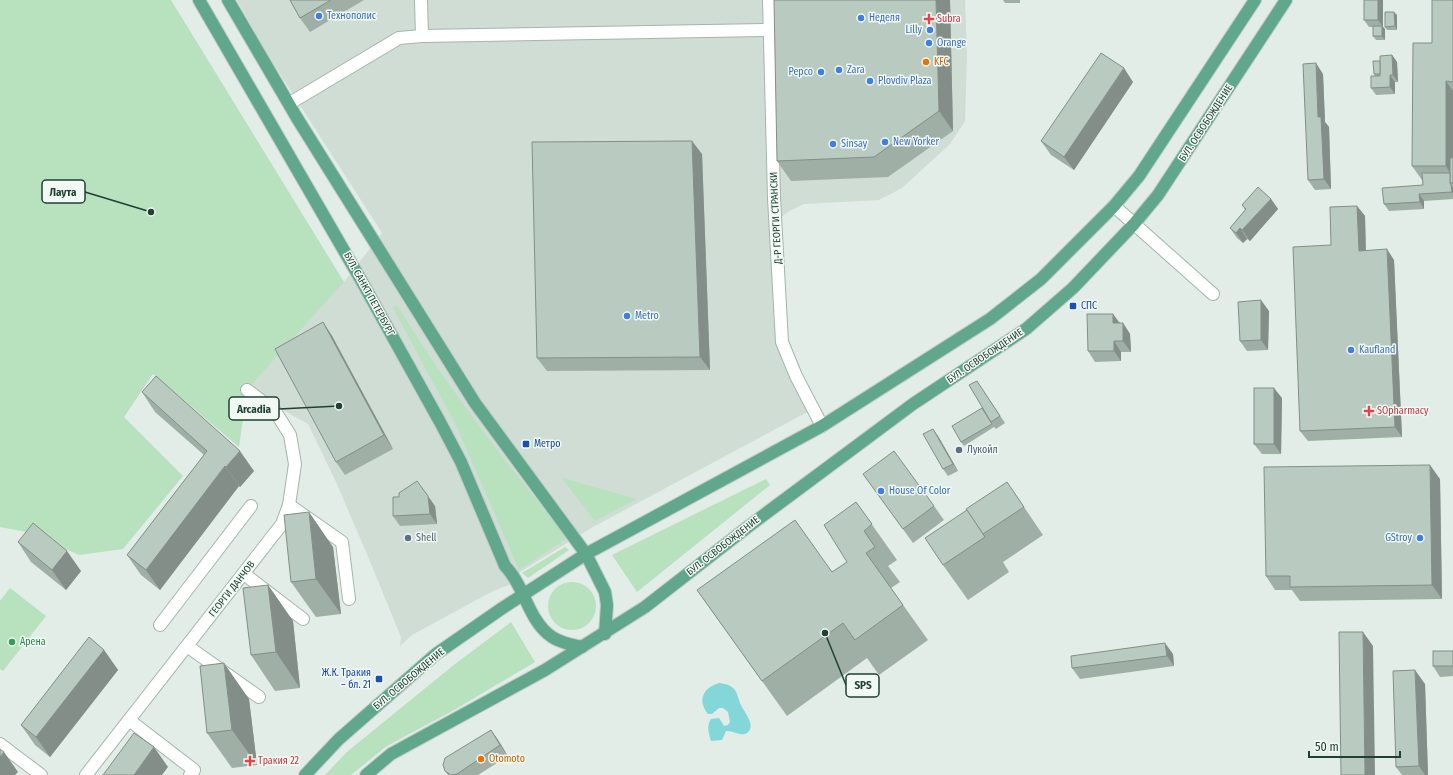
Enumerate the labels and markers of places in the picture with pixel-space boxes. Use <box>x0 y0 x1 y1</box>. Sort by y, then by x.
place label: Технополис <box>327 10 377 22</box>
marker: Технополис <box>314 11 324 21</box>
place label: Неделя <box>869 12 900 24</box>
marker: Неделя <box>856 13 866 23</box>
place label: Subra <box>937 13 961 25</box>
marker: Subra <box>924 14 934 24</box>
place label: Lilly <box>905 24 923 36</box>
marker: Lilly <box>925 25 935 35</box>
place label: Orange <box>937 37 966 49</box>
marker: Orange <box>924 38 934 48</box>
place label: KFC <box>934 56 949 68</box>
marker: KFC <box>921 57 931 67</box>
place label: Zara <box>847 64 865 76</box>
marker: Zara <box>834 65 844 75</box>
place label: Pepco <box>788 66 813 78</box>
marker: Pepco <box>816 67 826 77</box>
place label: Plovdiv Plaza <box>878 75 931 87</box>
marker: Plovdiv Plaza <box>865 76 875 86</box>
place label: New Yorker <box>893 136 940 148</box>
marker: New Yorker <box>880 137 890 147</box>
place label: Sinsay <box>841 138 868 150</box>
marker: Sinsay <box>828 139 838 149</box>
callout: Лаута <box>42 180 85 203</box>
place label: СПС <box>1081 300 1097 312</box>
marker: СПС <box>1068 301 1078 311</box>
place label: Metro <box>635 310 659 322</box>
marker: Metro <box>622 311 632 321</box>
place label: Kaufland <box>1359 344 1395 356</box>
marker: Kaufland <box>1346 345 1356 355</box>
callout: Arcadia <box>229 397 279 420</box>
place label: SOpharmacy <box>1377 405 1429 417</box>
marker: SOpharmacy <box>1364 406 1374 416</box>
place label: Метро <box>534 438 560 450</box>
marker: Метро <box>521 439 531 449</box>
place label: Лукойл <box>967 444 998 456</box>
marker: Лукойл <box>954 445 964 455</box>
place label: House Of Color <box>889 485 951 497</box>
marker: House Of Color <box>876 486 886 496</box>
place label: Shell <box>416 532 437 544</box>
place label: GStroy <box>1385 532 1413 544</box>
marker: Shell <box>403 533 413 543</box>
marker: GStroy <box>1415 533 1425 543</box>
place label: Арена <box>20 636 46 648</box>
marker: Арена <box>7 637 17 647</box>
place label: Ж.К. Тракия – бл. 21 <box>322 667 371 691</box>
marker: Ж.К. Тракия – бл. 21 <box>374 674 384 684</box>
callout: SPS <box>846 674 879 697</box>
place label: Otomoto <box>489 753 525 765</box>
marker: Otomoto <box>476 754 486 764</box>
place label: Тракия 22 <box>258 755 300 767</box>
marker: Тракия 22 <box>245 756 255 766</box>

